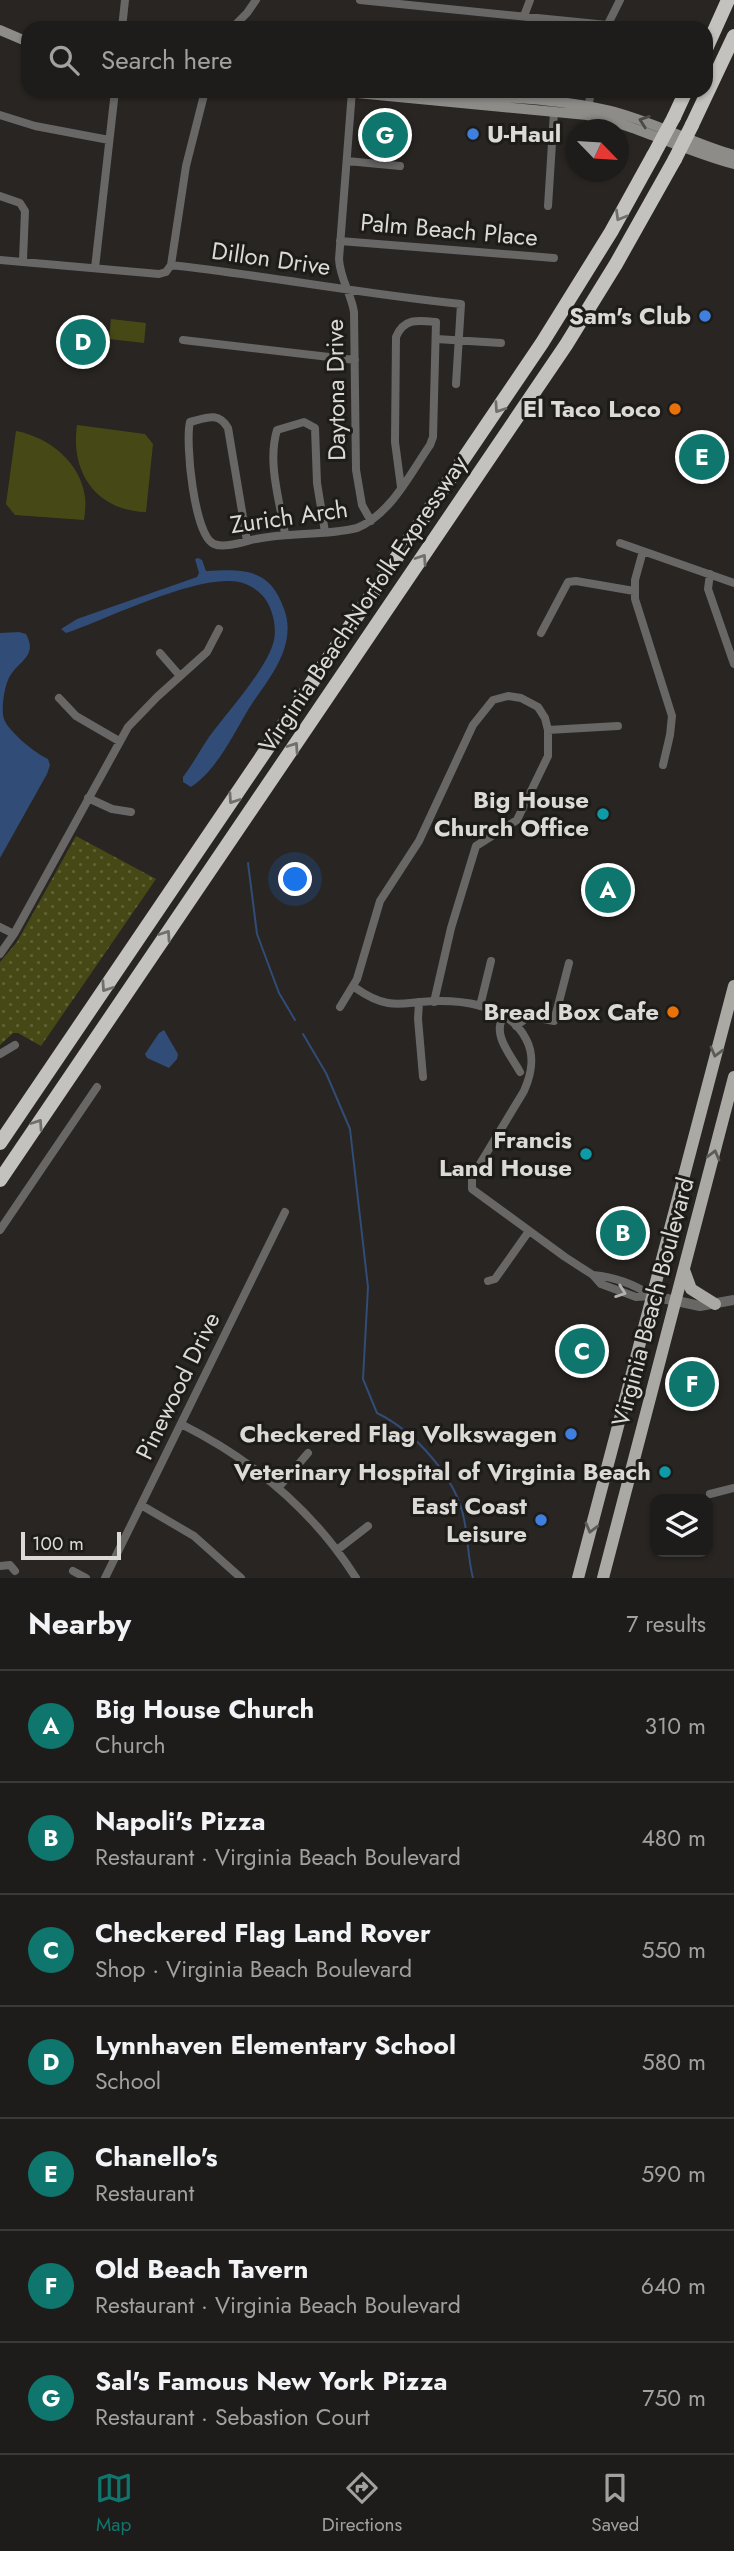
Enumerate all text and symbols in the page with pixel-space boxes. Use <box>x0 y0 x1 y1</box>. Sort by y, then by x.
search box <box>21 21 713 98</box>
icon: search <box>45 41 83 79</box>
text: Search here <box>101 41 233 79</box>
pin: G <box>362 109 408 161</box>
one-way arrow <box>638 115 651 129</box>
place label: U-Haul <box>487 116 561 151</box>
north arrow <box>566 119 629 182</box>
marker: U-Haul <box>465 126 481 142</box>
street label: Palm Beach Place <box>359 204 539 255</box>
one-way arrow <box>615 209 628 221</box>
street label: Dillon Drive <box>209 233 333 284</box>
place label: Sam's Club <box>569 298 691 333</box>
marker: Sam's Club <box>697 308 713 324</box>
pin: D <box>60 316 106 368</box>
street label: Daytona Drive <box>317 319 354 461</box>
place label: El Taco Loco <box>523 391 661 426</box>
one-way arrow <box>495 400 507 413</box>
marker: El Taco Loco <box>667 401 683 417</box>
pin: E <box>679 431 725 483</box>
street label: Virginia Beach-Norfolk Expressway <box>250 448 476 759</box>
street label: Zurich Arch <box>228 491 350 542</box>
one-way arrow <box>414 554 426 567</box>
one-way arrow <box>286 742 298 755</box>
place label: Big House Church Office <box>434 782 589 845</box>
one-way arrow <box>229 791 241 804</box>
marker: Big House Church Office <box>595 806 611 822</box>
your location <box>278 862 312 896</box>
pin: A <box>585 864 631 916</box>
one-way arrow <box>158 930 170 943</box>
one-way arrow <box>101 980 114 993</box>
place label: Bread Box Cafe <box>483 994 659 1029</box>
marker: Bread Box Cafe <box>665 1004 681 1020</box>
one-way arrow <box>710 1045 724 1057</box>
one-way arrow <box>30 1118 43 1131</box>
place label: Francis Land House <box>439 1122 572 1185</box>
marker: Francis Land House <box>578 1146 594 1162</box>
one-way arrow <box>705 1149 720 1161</box>
street label: Virginia Beach Boulevard <box>606 1174 700 1430</box>
pin: B <box>600 1207 646 1259</box>
one-way arrow <box>614 1284 626 1298</box>
street label: Pinewood Drive <box>127 1306 228 1466</box>
pin: C <box>559 1325 605 1377</box>
pin: F <box>669 1358 715 1410</box>
place label: Checkered Flag Volkswagen <box>239 1416 557 1451</box>
marker: Checkered Flag Volkswagen <box>563 1426 579 1442</box>
place label: Veterinary Hospital of Virginia Beach <box>233 1454 651 1489</box>
marker: Veterinary Hospital of Virginia Beach <box>657 1464 673 1480</box>
place label: East Coast Leisure <box>411 1488 527 1551</box>
map controls <box>650 1494 713 1557</box>
button: layers <box>650 1494 713 1557</box>
marker: East Coast Leisure <box>533 1512 549 1528</box>
one-way arrow <box>585 1522 600 1534</box>
scale bar <box>21 1529 121 1561</box>
text: 100 m <box>32 1530 84 1557</box>
text: Nearby <box>28 1602 131 1645</box>
text: 7 results <box>626 1607 706 1641</box>
text: Big House Church <box>95 1690 314 1728</box>
text: A <box>43 1709 59 1743</box>
text: 310 m <box>644 1709 706 1743</box>
text: Church <box>95 1728 166 1762</box>
text: Napoli's Pizza <box>95 1802 266 1840</box>
text: B <box>43 1821 59 1855</box>
text: 480 m <box>641 1821 706 1855</box>
text: Restaurant · Virginia Beach Boulevard <box>95 1840 461 1874</box>
text: Checkered Flag Land Rover <box>95 1914 431 1952</box>
text: C <box>43 1933 59 1967</box>
text: 550 m <box>641 1933 706 1967</box>
text: Shop · Virginia Beach Boulevard <box>95 1952 412 1986</box>
text: Lynnhaven Elementary School <box>95 2026 456 2064</box>
text: D <box>43 2045 59 2079</box>
text: 580 m <box>642 2045 706 2079</box>
text: School <box>95 2064 161 2098</box>
text: Chanello's <box>95 2138 218 2176</box>
text: E <box>44 2157 58 2191</box>
text: 590 m <box>641 2157 706 2191</box>
text: Restaurant <box>95 2176 194 2210</box>
text: Old Beach Tavern <box>95 2250 309 2288</box>
text: F <box>45 2269 57 2303</box>
text: 640 m <box>641 2269 706 2303</box>
text: Restaurant · Virginia Beach Boulevard <box>95 2288 461 2322</box>
text: Sal's Famous New York Pizza <box>95 2362 448 2400</box>
text: G <box>42 2381 60 2415</box>
text: 750 m <box>642 2381 706 2415</box>
text: Restaurant · Sebastion Court <box>95 2400 370 2434</box>
tab: Map <box>95 2469 133 2538</box>
tab: Directions <box>322 2469 402 2538</box>
tab: Saved <box>591 2469 639 2538</box>

